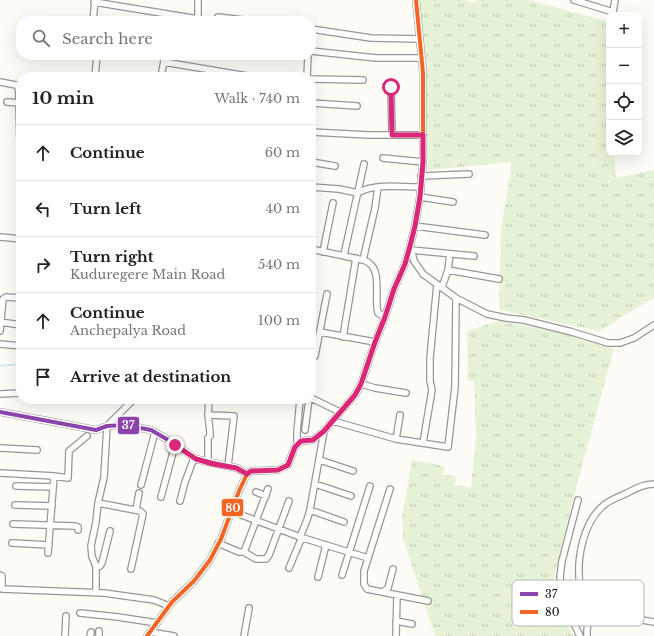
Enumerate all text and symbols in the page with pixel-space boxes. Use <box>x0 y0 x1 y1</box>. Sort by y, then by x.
map controls <box>606 12 642 156</box>
button: + <box>606 12 642 48</box>
search box <box>16 16 316 60</box>
icon: search <box>30 27 52 49</box>
text: Search here <box>62 29 153 48</box>
button: − <box>606 48 642 84</box>
route start <box>382 78 400 96</box>
button: locate <box>606 84 642 120</box>
text: 10 min <box>32 88 94 109</box>
text: Walk · 740 m <box>215 90 300 107</box>
button: layers <box>606 120 642 156</box>
icon: ahead <box>32 142 54 164</box>
text: Continue <box>70 143 145 162</box>
text: 60 m <box>265 144 300 161</box>
icon: left <box>32 198 54 220</box>
text: Turn left <box>70 199 141 218</box>
text: 40 m <box>265 200 300 217</box>
text: Turn right <box>70 247 153 266</box>
icon: right <box>32 254 54 276</box>
text: 540 m <box>258 256 300 273</box>
text: Kuduregere Main Road <box>70 266 225 283</box>
text: Continue <box>70 303 145 322</box>
icon: ahead <box>32 310 54 332</box>
text: 100 m <box>258 312 300 329</box>
text: Anchepalya Road <box>70 322 186 339</box>
icon: arrive <box>32 366 54 388</box>
text: Arrive at destination <box>70 367 231 386</box>
line badge: 37 <box>117 416 140 435</box>
text: 37 <box>122 418 135 432</box>
route end <box>166 436 184 454</box>
line badge: 80 <box>221 498 244 517</box>
text: 80 <box>225 501 241 515</box>
legend <box>512 580 644 626</box>
text: 37 <box>545 587 558 601</box>
text: 80 <box>545 605 560 619</box>

